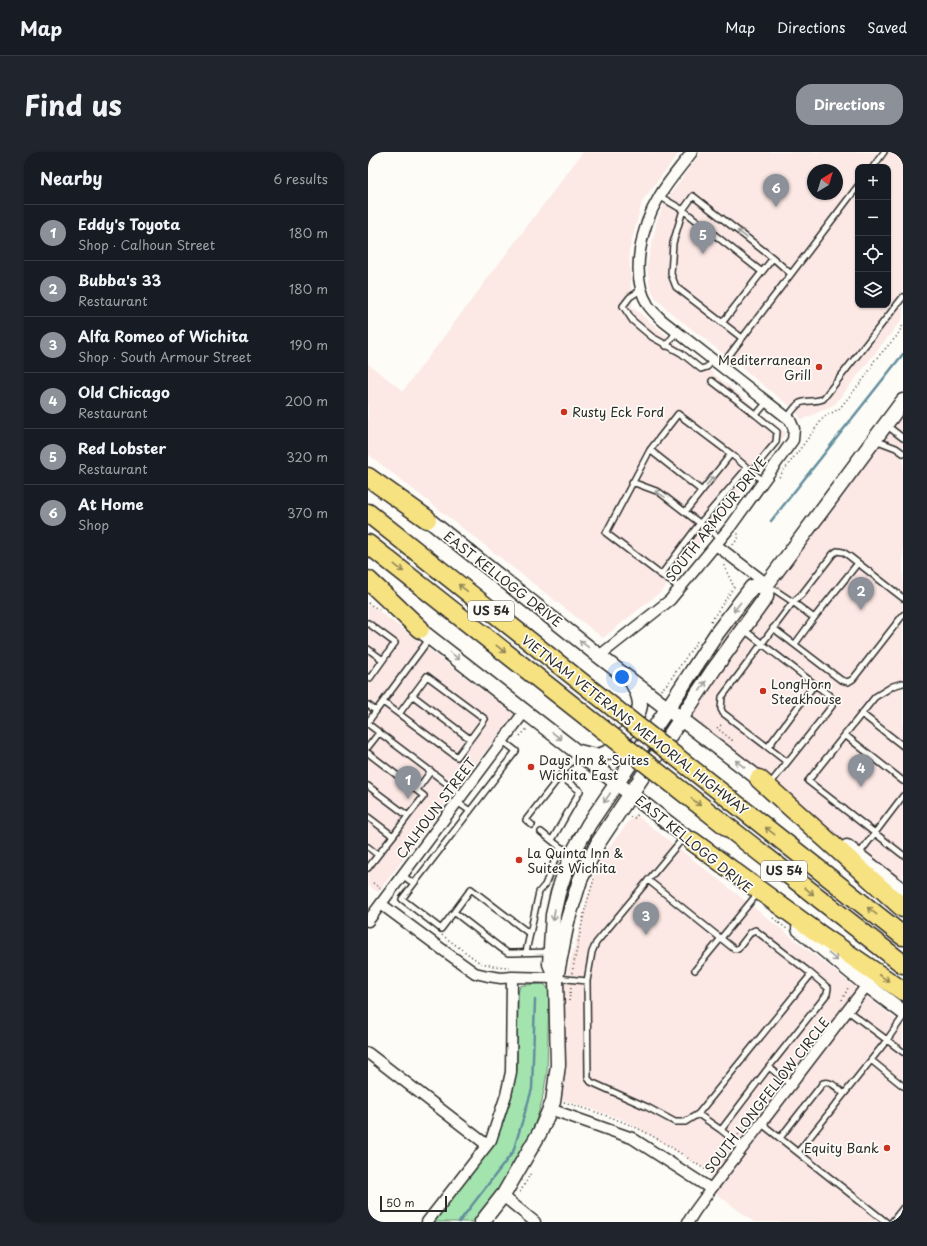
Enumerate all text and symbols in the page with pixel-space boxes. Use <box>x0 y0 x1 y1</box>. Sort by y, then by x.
text: Map <box>20 14 62 42</box>
text: Map <box>725 17 755 38</box>
text: Directions <box>777 17 845 38</box>
text: Saved <box>867 17 907 38</box>
text: Find us <box>24 83 122 126</box>
button: Directions <box>796 84 903 125</box>
north arrow <box>807 164 843 200</box>
map controls <box>855 164 891 308</box>
button: + <box>855 164 891 200</box>
text: Nearby <box>40 165 102 191</box>
text: 6 results <box>273 169 328 188</box>
pin: 6 <box>763 174 789 207</box>
button: − <box>855 200 891 236</box>
text: Eddy's Toyota <box>78 212 180 235</box>
pin: 5 <box>690 221 716 254</box>
text: 1 <box>50 223 56 242</box>
text: 180 m <box>289 223 328 242</box>
one-way arrow <box>736 230 747 238</box>
text: Shop · Calhoun Street <box>78 235 215 254</box>
button: locate <box>855 236 891 272</box>
text: Bubba's 33 <box>78 268 161 291</box>
button: layers <box>855 272 891 308</box>
text: 2 <box>48 279 58 298</box>
text: 180 m <box>289 279 328 298</box>
text: Restaurant <box>78 291 148 310</box>
text: Alfa Romeo of Wichita <box>78 324 249 347</box>
text: 3 <box>49 335 57 354</box>
text: 190 m <box>289 335 328 354</box>
text: Shop · South Armour Street <box>78 347 251 366</box>
place label: Mediterranean Grill <box>718 350 811 384</box>
marker: Mediterranean Grill <box>814 362 824 372</box>
text: Old Chicago <box>78 380 170 403</box>
text: 4 <box>49 391 57 410</box>
text: 200 m <box>285 391 328 410</box>
place label: Rusty Eck Ford <box>572 402 664 421</box>
text: Restaurant <box>78 403 148 422</box>
marker: Rusty Eck Ford <box>559 407 569 417</box>
text: Red Lobster <box>78 436 166 459</box>
text: 5 <box>49 447 57 466</box>
text: 320 m <box>286 447 328 466</box>
street label: SOUTH ARMOUR DRIVE <box>661 452 770 585</box>
text: Restaurant <box>78 459 148 478</box>
one-way arrow <box>706 475 715 486</box>
one-way arrow <box>655 490 666 498</box>
text: At Home <box>78 492 144 515</box>
text: 6 <box>48 503 58 522</box>
text: 370 m <box>287 503 328 522</box>
text: Shop <box>78 515 109 534</box>
street label: EAST KELLOGG DRIVE <box>440 526 567 631</box>
one-way arrow <box>393 564 404 573</box>
pin: 2 <box>848 577 874 610</box>
one-way arrow <box>457 584 468 592</box>
road number: US 54 <box>468 601 514 621</box>
one-way arrow <box>733 601 742 612</box>
street label: VIETNAM VETERANS MEMORIAL HIGHWAY <box>518 630 753 820</box>
one-way arrow <box>579 639 590 648</box>
one-way arrow <box>495 644 506 653</box>
one-way arrow <box>449 651 460 660</box>
your location <box>612 667 632 687</box>
place label: LongHorn Steakhouse <box>771 674 842 708</box>
one-way arrow <box>699 681 707 692</box>
marker: LongHorn Steakhouse <box>758 686 768 696</box>
one-way arrow <box>552 731 563 740</box>
place label: Days Inn & Suites Wichita East <box>539 750 649 784</box>
street label: CALHOUN STREET <box>391 753 480 862</box>
pin: 4 <box>848 754 874 787</box>
one-way arrow <box>734 760 745 768</box>
marker: Days Inn & Suites Wichita East <box>526 762 536 772</box>
pin: 1 <box>395 766 421 799</box>
street label: EAST KELLOGG DRIVE <box>632 790 757 897</box>
one-way arrow <box>603 792 611 803</box>
one-way arrow <box>690 798 701 806</box>
one-way arrow <box>765 827 776 835</box>
place label: La Quinta Inn & Suites Wichita <box>527 843 623 877</box>
marker: La Quinta Inn & Suites Wichita <box>514 855 524 865</box>
road number: US 54 <box>761 861 807 881</box>
one-way arrow <box>804 886 815 895</box>
pin: 3 <box>633 902 659 935</box>
one-way arrow <box>867 907 878 916</box>
one-way arrow <box>550 908 558 921</box>
one-way arrow <box>828 953 839 962</box>
one-way arrow <box>878 974 889 982</box>
street label: SOUTH LONGFELLOW CIRCLE <box>700 1013 834 1177</box>
place label: Equity Bank <box>804 1138 879 1157</box>
marker: Equity Bank <box>882 1143 892 1153</box>
scale bar <box>380 1194 447 1213</box>
text: 50 m <box>386 1194 415 1211</box>

